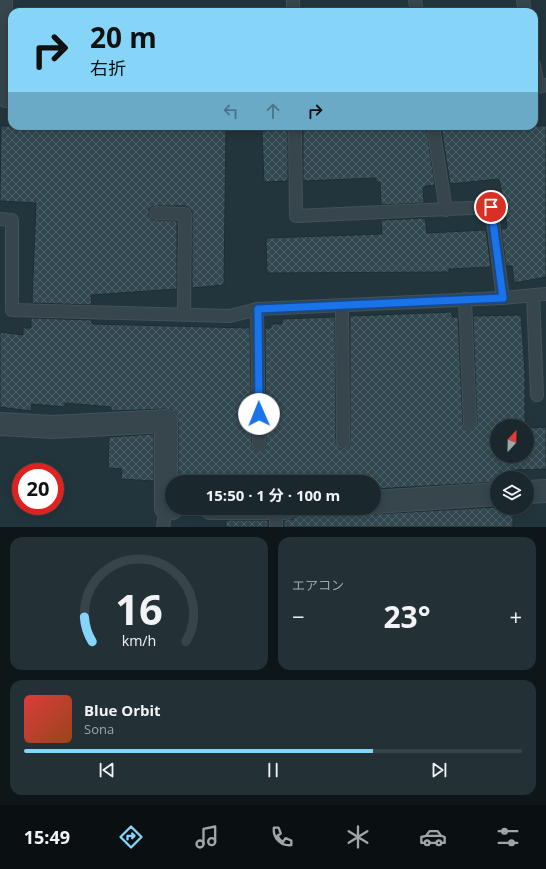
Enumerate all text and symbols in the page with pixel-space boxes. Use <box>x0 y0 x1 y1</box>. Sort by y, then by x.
text: 20 m <box>90 18 157 56</box>
icon: right <box>24 24 76 76</box>
text: 右折 <box>90 56 126 80</box>
icon: left <box>220 100 242 122</box>
icon: ahead <box>262 100 284 122</box>
icon: right <box>304 100 326 122</box>
pin <box>474 190 508 224</box>
icon: arrive <box>480 196 502 218</box>
position arrow <box>238 393 280 435</box>
north arrow <box>490 419 534 463</box>
map controls <box>490 419 534 515</box>
speed limit sign: 20 <box>12 463 64 515</box>
button: layers <box>490 471 534 515</box>
text: 15:50 · 1 分 · 100 m <box>206 485 340 505</box>
text: エアコン <box>292 576 344 594</box>
text: 16 <box>115 580 163 636</box>
text: 23° <box>383 596 431 637</box>
text: − <box>292 601 305 631</box>
text: + <box>509 601 522 631</box>
text: km/h <box>122 630 156 649</box>
text: Blue Orbit <box>84 700 161 720</box>
text: Sona <box>84 720 114 738</box>
icon: previous <box>96 759 118 781</box>
icon: pause <box>262 759 284 781</box>
icon: next <box>428 759 450 781</box>
icon: directions <box>117 823 145 851</box>
icon: music <box>193 823 221 851</box>
icon: phone <box>268 823 296 851</box>
icon: climate <box>344 823 372 851</box>
icon: car <box>419 823 447 851</box>
icon: filters <box>494 823 522 851</box>
text: 15:49 <box>24 825 70 849</box>

